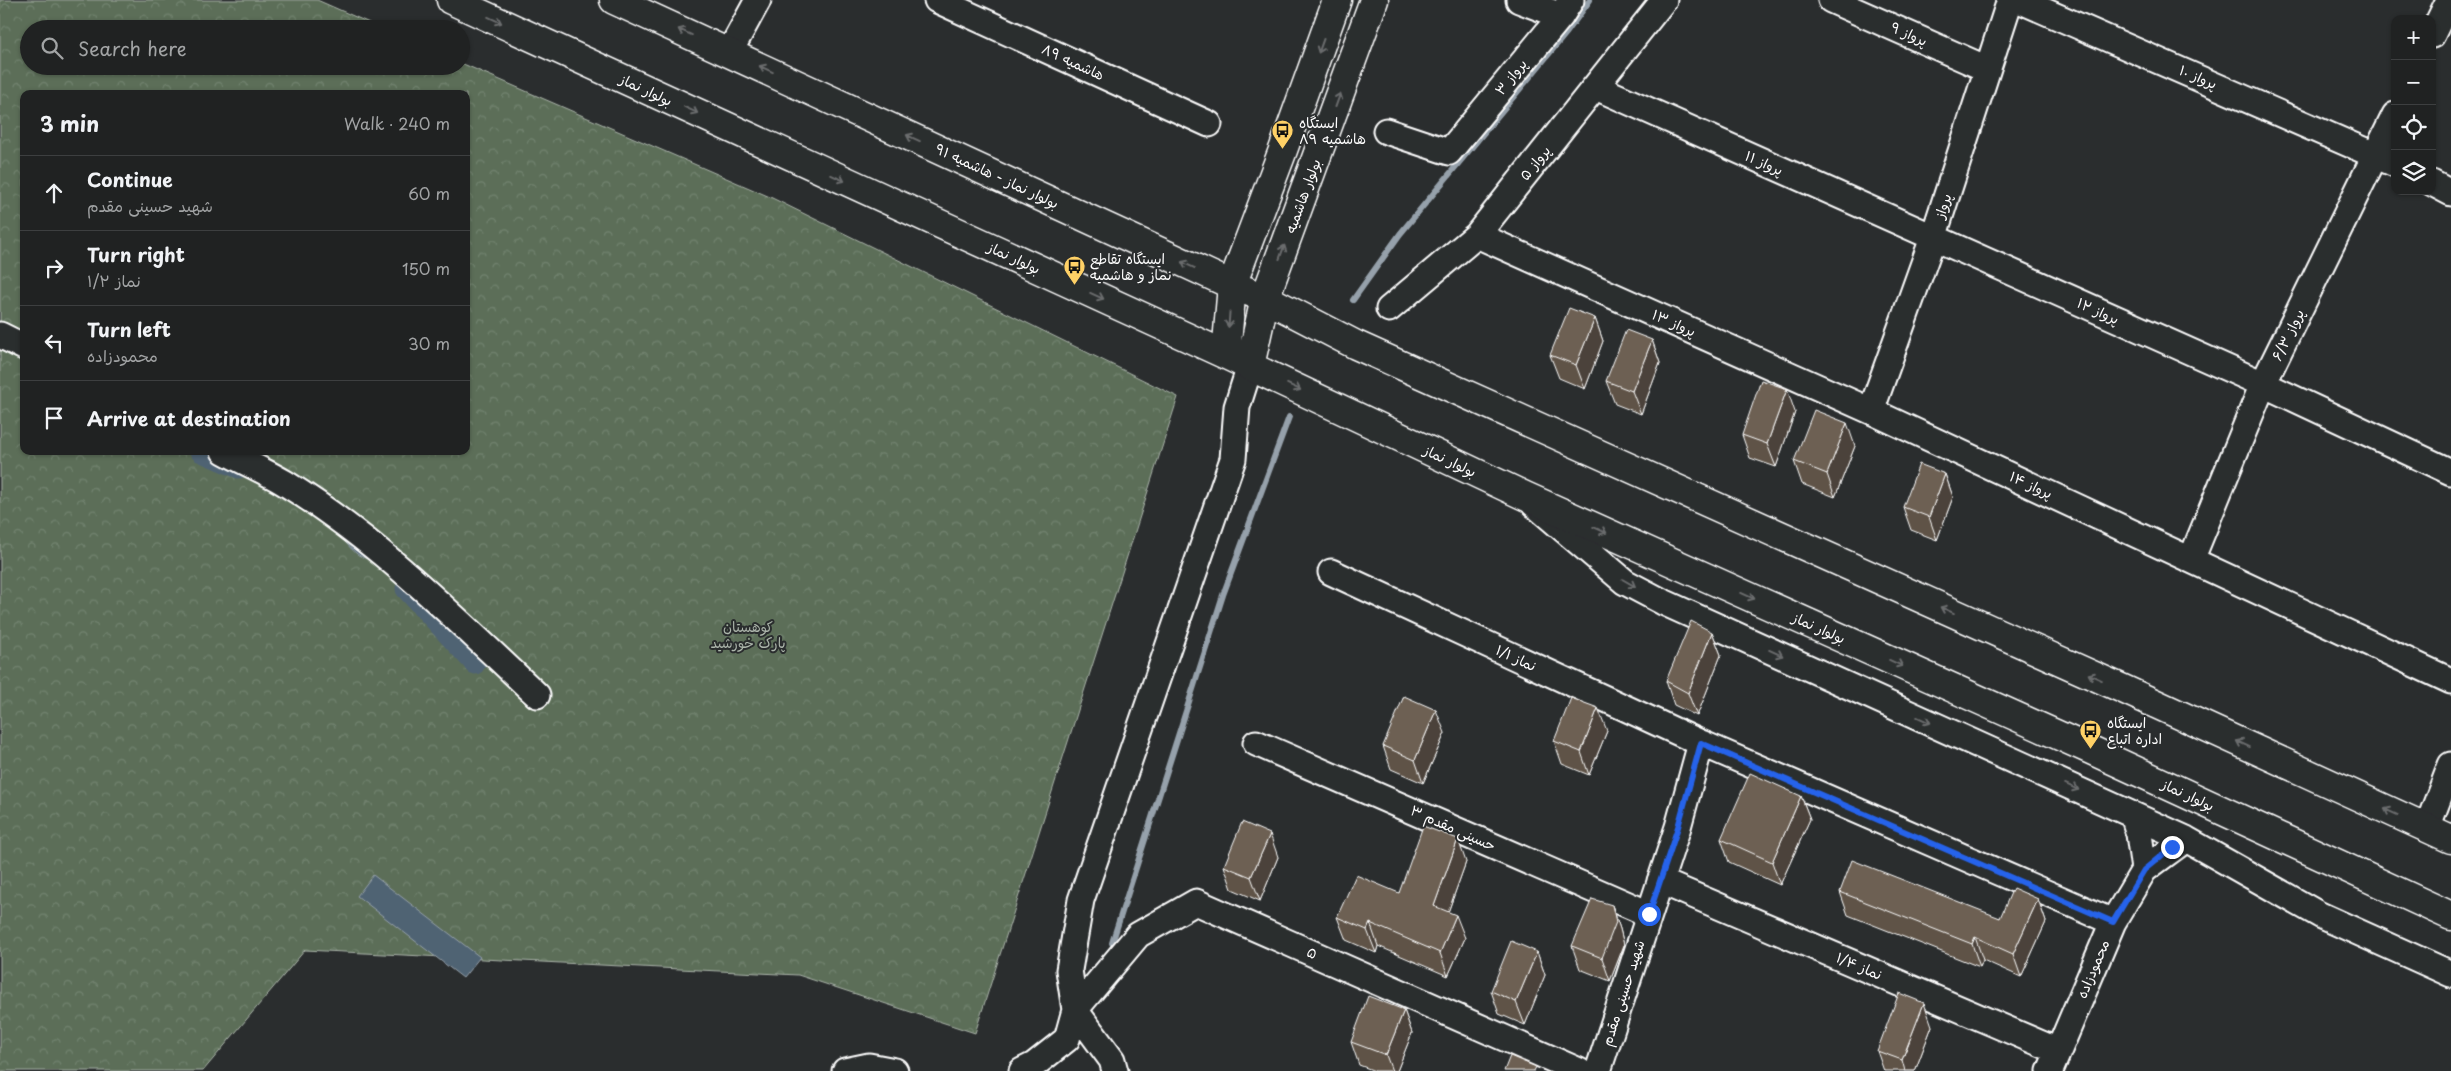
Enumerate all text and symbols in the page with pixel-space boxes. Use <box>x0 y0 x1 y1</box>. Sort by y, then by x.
map controls <box>2391 15 2436 195</box>
button: + <box>2391 15 2436 60</box>
one-way arrow <box>487 16 502 26</box>
street label: پرواز ۹ <box>1887 16 1931 51</box>
search box <box>20 20 470 75</box>
one-way arrow <box>678 27 693 37</box>
icon: search <box>38 34 66 62</box>
text: Search here <box>78 34 187 62</box>
street label: هاشمیه ۸۹ <box>1038 38 1108 85</box>
one-way arrow <box>1316 38 1325 53</box>
street label: پرواز ۳ <box>1490 54 1532 99</box>
street label: پرواز ۱۰ <box>2176 59 2220 94</box>
button: − <box>2391 60 2436 105</box>
one-way arrow <box>758 64 773 74</box>
street label: بولوار نماز <box>615 68 676 111</box>
one-way arrow <box>1334 92 1343 108</box>
button: locate <box>2391 105 2436 150</box>
one-way arrow <box>683 106 698 115</box>
text: 3 min <box>40 107 99 139</box>
text: Walk · 240 m <box>344 111 450 135</box>
place label: ایستگاه هاشمیه ۸۹ <box>1299 112 1366 149</box>
bus stop icon: ایستگاه هاشمیه ۸۹ <box>1271 119 1295 150</box>
one-way arrow <box>906 132 921 142</box>
street label: بولوار نماز - هاشمیه ۹۱ <box>932 138 1062 213</box>
street label: پرواز ۵ <box>1514 141 1555 185</box>
street label: پرواز ۱۱ <box>1742 145 1787 180</box>
button: layers <box>2391 150 2436 195</box>
street label: بولوار هاشمیه <box>1279 156 1326 236</box>
text: Continue <box>87 165 173 193</box>
one-way arrow <box>830 173 845 183</box>
icon: ahead <box>40 179 68 207</box>
text: 60 m <box>408 181 450 205</box>
street label: پرواز <box>1928 191 1956 222</box>
text: شهید حسینی مقدم <box>87 193 213 217</box>
street label: بولوار نماز <box>983 236 1044 279</box>
text: Turn right <box>87 240 185 268</box>
one-way arrow <box>1278 245 1287 260</box>
place label: ایستگاه تقاطع نماز و هاشمیه <box>1090 248 1171 285</box>
icon: right <box>40 254 68 282</box>
bus stop icon: ایستگاه تقاطع نماز و هاشمیه <box>1062 255 1086 286</box>
text: 150 m <box>402 256 450 280</box>
one-way arrow <box>1180 259 1195 269</box>
text: نماز ۱/۲ <box>87 268 141 292</box>
one-way arrow <box>1089 292 1104 302</box>
street label: پرواز ۱۲ <box>2074 292 2123 329</box>
street label: پرواز ۱۳ <box>1649 304 1700 342</box>
street label: پرواز ۶/۳ <box>2266 305 2309 364</box>
one-way arrow <box>1224 312 1234 328</box>
text: Turn left <box>87 315 171 343</box>
icon: left <box>40 329 68 357</box>
text: 30 m <box>408 331 450 355</box>
text: محمودزاده <box>87 343 158 367</box>
one-way arrow <box>1286 383 1301 392</box>
icon: arrive <box>40 404 68 432</box>
text: Arrive at destination <box>87 404 291 432</box>
street label: بولوار نماز <box>1419 439 1480 482</box>
street label: پرواز ۱۴ <box>2006 465 2056 504</box>
one-way arrow <box>1592 526 1607 535</box>
one-way arrow <box>1622 579 1636 589</box>
one-way arrow <box>1740 592 1755 602</box>
one-way arrow <box>1940 605 1955 614</box>
street label: بولوار نماز <box>1788 606 1849 649</box>
park label: کوهستان پارک خورشید <box>710 616 786 653</box>
street label: نماز ۱/۱ <box>1492 639 1540 676</box>
one-way arrow <box>1768 649 1783 658</box>
one-way arrow <box>1888 658 1903 668</box>
one-way arrow <box>2088 671 2103 681</box>
place label: ایستگاه اداره اتباع <box>2107 712 2162 749</box>
one-way arrow <box>1916 716 1931 726</box>
bus stop icon: ایستگاه اداره اتباع <box>2079 719 2103 750</box>
one-way arrow <box>2236 739 2251 748</box>
street label: بولوار نماز <box>2157 773 2218 816</box>
one-way arrow <box>2064 783 2079 793</box>
street label: حسینی مقدم ۳ <box>1407 799 1499 857</box>
one-way arrow <box>2384 806 2399 816</box>
route end <box>2161 836 2184 859</box>
route start <box>1638 903 1661 926</box>
street label: محمودزاده <box>2071 936 2114 1001</box>
street label: شهید حسینی مقدم <box>1596 937 1650 1049</box>
street label: ۵ <box>1304 941 1321 964</box>
street label: نماز ۱/۴ <box>1833 946 1885 985</box>

